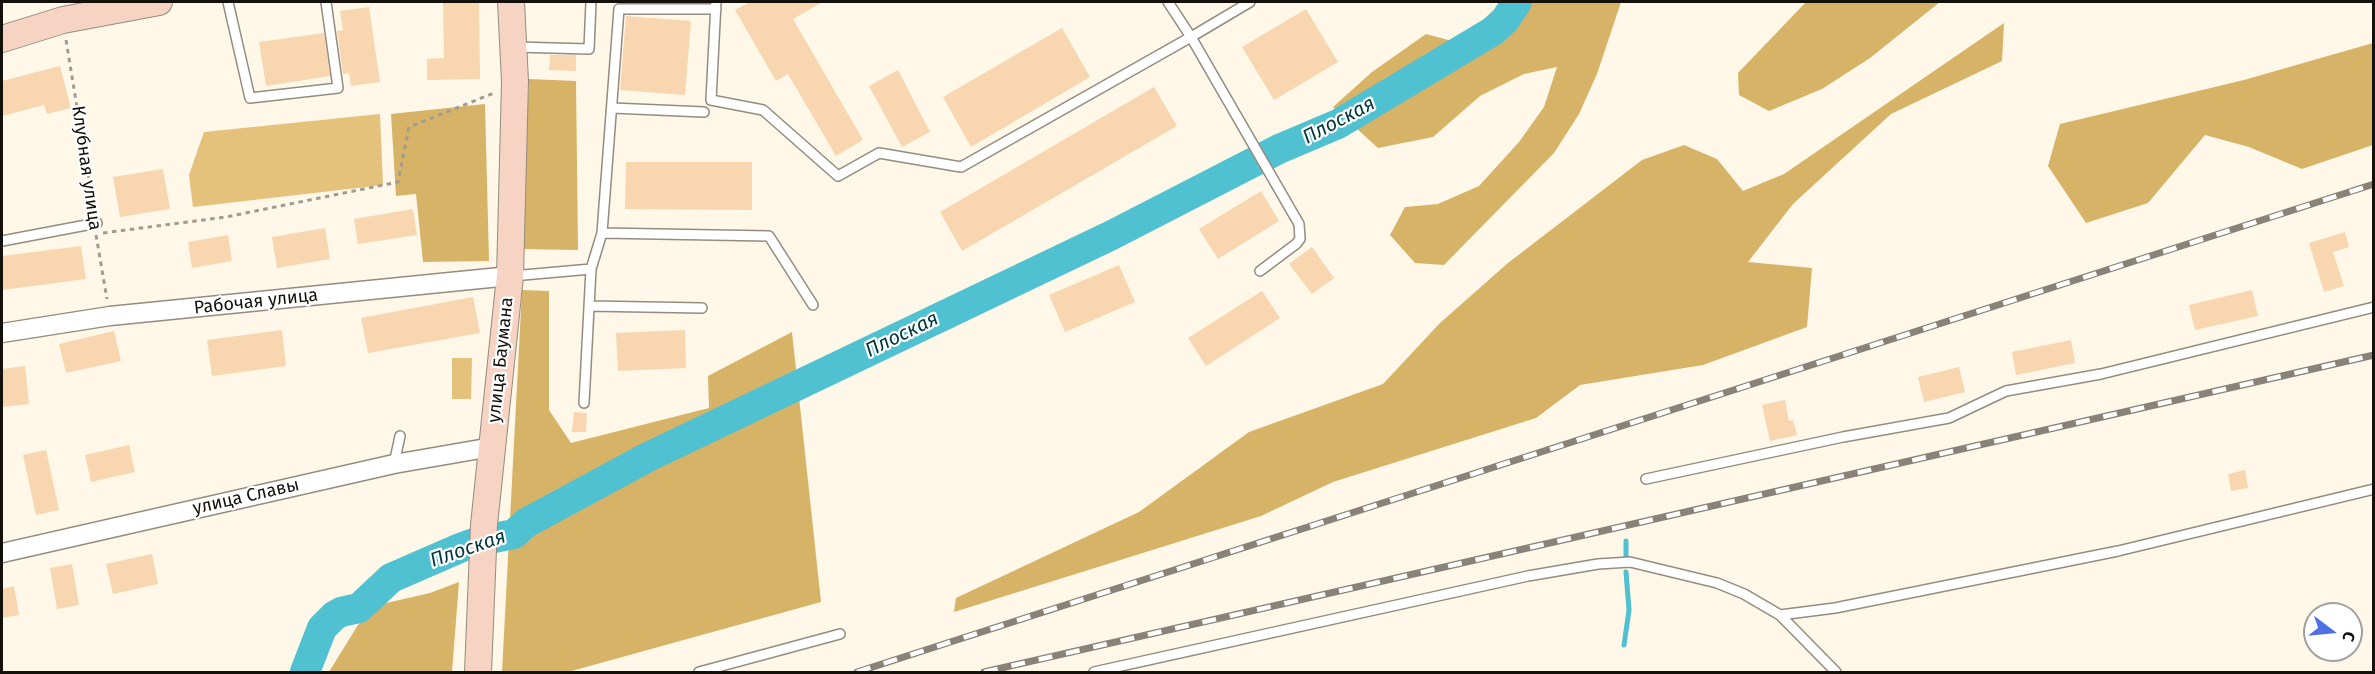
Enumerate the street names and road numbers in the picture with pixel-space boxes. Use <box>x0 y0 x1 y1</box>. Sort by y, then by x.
street label: Клубная улица <box>67 104 105 232</box>
street label: Рабочая улица <box>193 285 319 319</box>
street label: улица Баумана <box>484 296 518 424</box>
street label: улица Славы <box>191 474 301 520</box>

